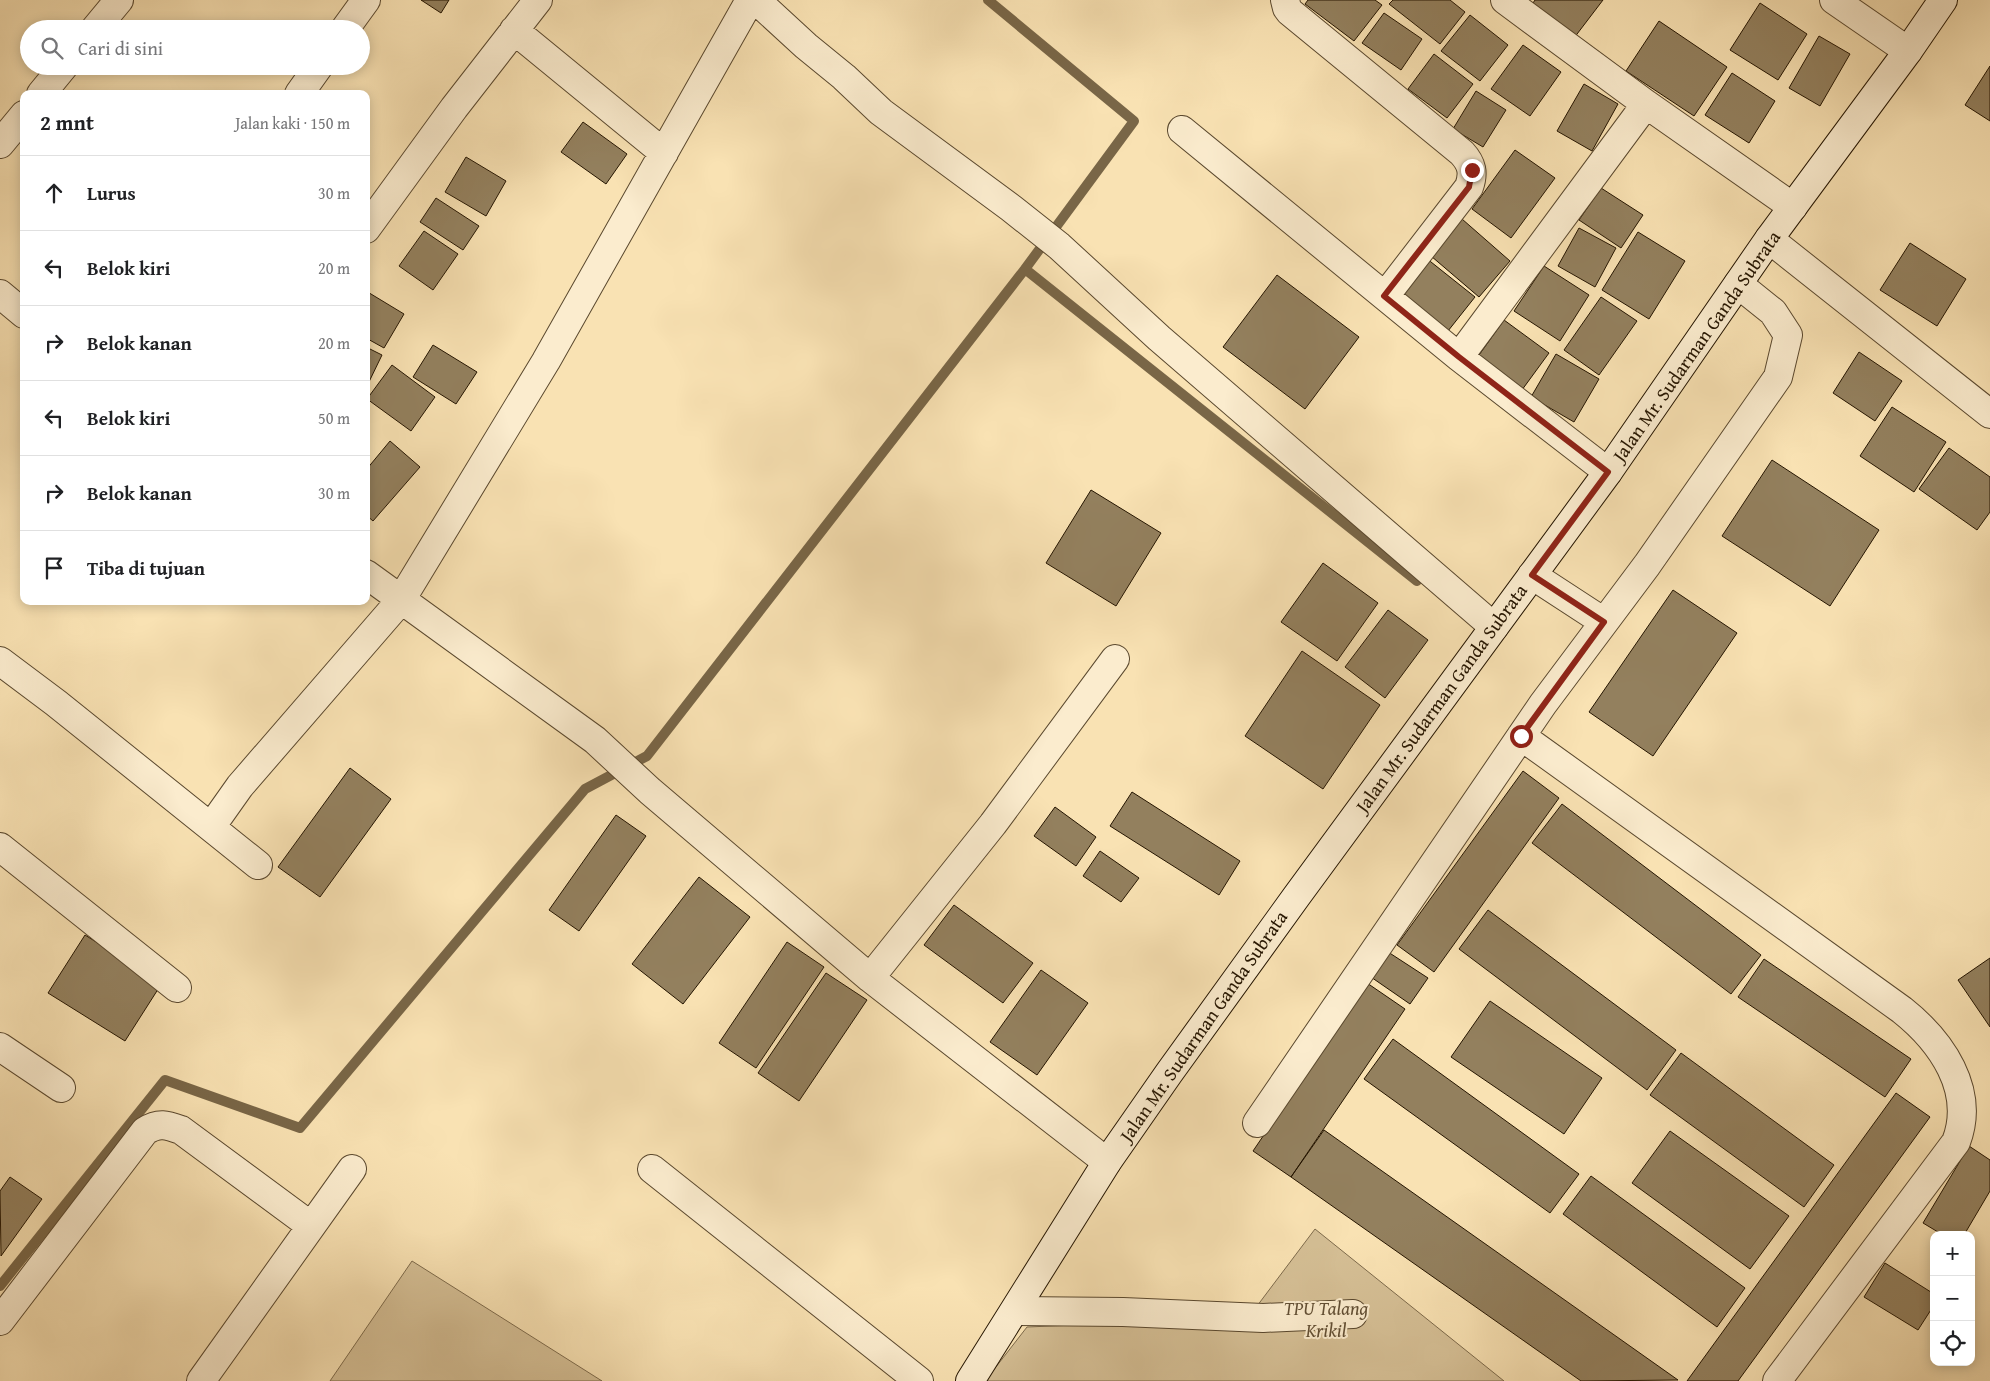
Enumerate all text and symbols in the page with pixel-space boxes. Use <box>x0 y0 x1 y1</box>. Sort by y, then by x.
search box <box>20 20 370 75</box>
icon: search <box>38 34 66 62</box>
text: Cari di sini <box>78 34 163 62</box>
text: 2 mnt <box>40 107 94 138</box>
text: Jalan kaki · 150 m <box>235 111 350 135</box>
route end <box>1461 159 1484 182</box>
icon: ahead <box>40 179 68 207</box>
text: Lurus <box>87 179 136 207</box>
text: 30 m <box>318 181 350 205</box>
street label: Jalan Mr. Sudarman Ganda Subrata <box>1604 225 1787 469</box>
icon: left <box>40 254 68 282</box>
text: Belok kiri <box>87 254 170 282</box>
text: 20 m <box>318 256 350 280</box>
icon: right <box>40 329 68 357</box>
text: Belok kanan <box>87 329 192 357</box>
text: 20 m <box>318 331 350 355</box>
icon: left <box>40 404 68 432</box>
text: Belok kiri <box>87 404 170 432</box>
text: 50 m <box>318 406 350 430</box>
icon: right <box>40 479 68 507</box>
text: Belok kanan <box>87 479 192 507</box>
text: 30 m <box>318 481 350 505</box>
icon: arrive <box>40 554 68 582</box>
text: Tiba di tujuan <box>87 554 205 582</box>
street label: Jalan Mr. Sudarman Ganda Subrata <box>1347 578 1534 820</box>
route start <box>1510 725 1533 748</box>
street label: Jalan Mr. Sudarman Ganda Subrata <box>1111 905 1294 1149</box>
map controls <box>1930 1231 1975 1366</box>
button: + <box>1930 1231 1975 1276</box>
button: − <box>1930 1276 1975 1321</box>
park label: TPU Talang Krikil <box>1284 1294 1369 1344</box>
button: locate <box>1930 1321 1975 1366</box>

